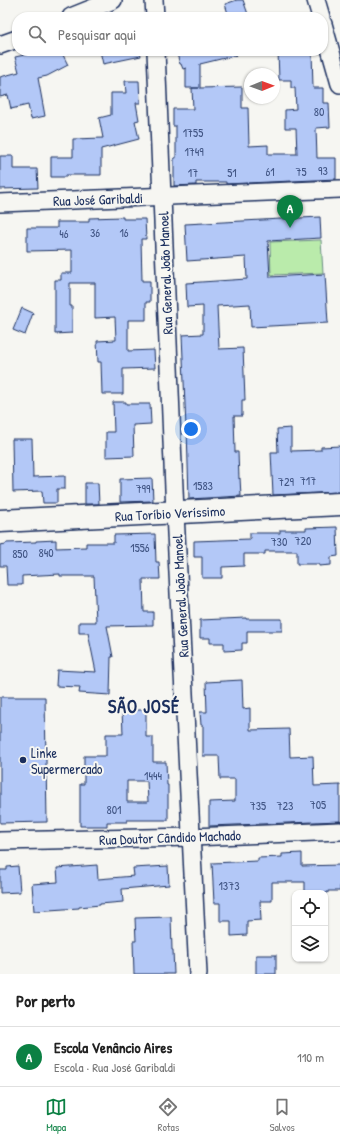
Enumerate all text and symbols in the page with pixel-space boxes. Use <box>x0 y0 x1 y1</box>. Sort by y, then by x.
search box <box>12 12 328 56</box>
icon: search <box>26 23 48 45</box>
text: Pesquisar aqui <box>58 24 136 45</box>
north arrow <box>244 68 280 104</box>
house number: 80 <box>314 103 324 120</box>
house number: 1755 <box>183 124 203 141</box>
house number: 1749 <box>184 143 204 160</box>
house number: 93 <box>318 162 328 179</box>
house number: 61 <box>265 163 275 180</box>
house number: 75 <box>295 163 307 180</box>
house number: 17 <box>188 164 198 181</box>
house number: 51 <box>227 164 237 181</box>
street label: Rua José Garibaldi <box>53 188 143 210</box>
pin: A <box>277 195 303 228</box>
street label: Rua General João Manoel <box>153 211 177 335</box>
house number: 36 <box>90 224 100 241</box>
house number: 16 <box>119 224 129 241</box>
house number: 46 <box>59 225 69 242</box>
your location <box>181 419 201 439</box>
house number: 717 <box>300 472 316 489</box>
house number: 729 <box>278 473 295 490</box>
house number: 1583 <box>193 477 213 494</box>
house number: 799 <box>136 480 151 497</box>
street label: Rua Toríbio Veríssimo <box>114 501 226 525</box>
house number: 720 <box>295 532 311 549</box>
house number: 730 <box>271 533 287 550</box>
street label: Rua General João Manoel <box>167 534 193 658</box>
house number: 1556 <box>130 539 150 556</box>
house number: 840 <box>38 544 54 561</box>
house number: 850 <box>12 545 28 562</box>
district label: SÃO JOSÉ <box>108 694 180 719</box>
place label: Linke Supermercado <box>31 743 103 779</box>
marker: Linke Supermercado <box>18 755 28 765</box>
house number: 1444 <box>144 767 162 784</box>
house number: 705 <box>310 796 326 813</box>
house number: 735 <box>250 797 266 814</box>
house number: 723 <box>277 797 293 814</box>
house number: 801 <box>107 801 121 818</box>
street label: Rua Doutor Cândido Machado <box>99 825 242 849</box>
house number: 1373 <box>218 877 240 894</box>
map controls <box>292 890 328 962</box>
button: locate <box>292 890 328 926</box>
button: layers <box>292 926 328 962</box>
text: Por perto <box>16 989 75 1012</box>
text: Escola Venâncio Aires <box>54 1037 172 1058</box>
text: A <box>26 1048 32 1066</box>
text: 110 m <box>297 1048 324 1066</box>
text: Escola · Rua José Garibaldi <box>54 1058 176 1076</box>
tab: Mapa <box>45 1096 67 1134</box>
tab: Rotas <box>157 1096 179 1134</box>
tab: Salvos <box>270 1096 295 1134</box>

